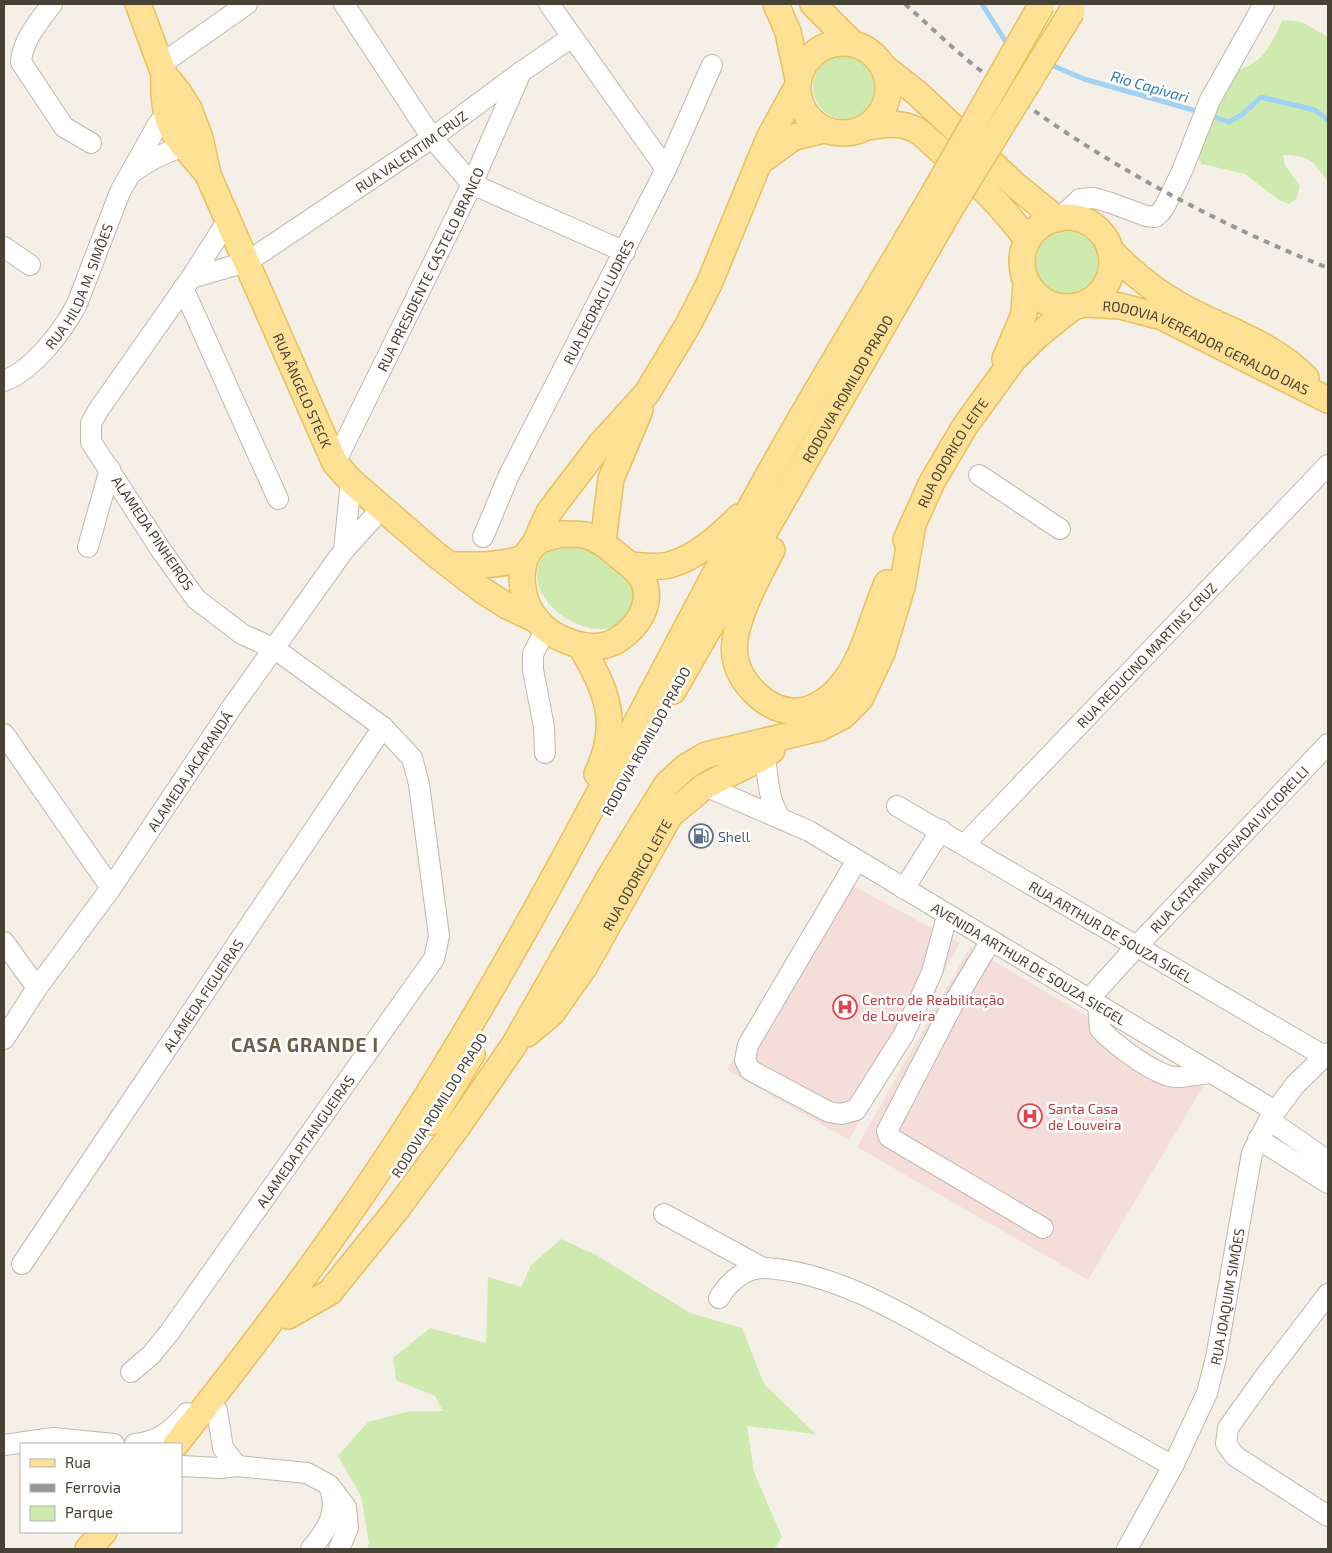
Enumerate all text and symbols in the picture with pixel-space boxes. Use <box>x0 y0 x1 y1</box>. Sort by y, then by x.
water label: Rio Capivari <box>1109 66 1191 106</box>
street label: RUA VALENTIM CRUZ <box>352 107 470 196</box>
street label: RUA PRESIDENTE CASTELO BRANCO <box>373 164 487 374</box>
street label: RUA HILDA M. SIMÕES <box>41 221 116 352</box>
street label: RUA DEORACI LUDRES <box>559 236 637 367</box>
street label: RODOVIA VEREADOR GERALDO DIAS <box>1102 297 1312 398</box>
street label: RODOVIA ROMILDO PRADO <box>798 312 896 465</box>
street label: RUA ÂNGELO STECK <box>270 330 336 451</box>
street label: RUA ODORICO LEITE <box>913 394 991 510</box>
street label: ALAMEDA PINHEIROS <box>108 473 198 593</box>
street label: RUA REDUCINO MARTINS CRUZ <box>1073 579 1220 731</box>
street label: RODOVIA ROMILDO PRADO <box>598 664 694 818</box>
street label: ALAMEDA JACARANDÁ <box>143 708 236 834</box>
street label: RUA CATARINA DENADAI VICIORELLI <box>1146 762 1312 936</box>
street label: RUA ODORICO LEITE <box>598 816 675 933</box>
fuel station icon: Shell <box>688 823 714 849</box>
place label: Shell <box>718 828 751 845</box>
street label: RUA ARTHUR DE SOUZA SIGEL <box>1026 877 1196 986</box>
street label: AVENIDA ARTHUR DE SOUZA SIEGEL <box>929 898 1129 1028</box>
street label: ALAMEDA FIGUEIRAS <box>159 936 247 1054</box>
place label: Centro de Reabilitação de Louveira <box>862 991 1005 1024</box>
hospital icon: Centro de Reabilitação de Louveira <box>832 994 858 1020</box>
street label: RODOVIA ROMILDO PRADO <box>387 1029 491 1181</box>
district label: CASA GRANDE I <box>231 1033 379 1056</box>
street label: ALAMEDA PITANGUEIRAS <box>252 1071 358 1210</box>
place label: Santa Casa de Louveira <box>1048 1100 1121 1133</box>
hospital icon: Santa Casa de Louveira <box>1017 1103 1043 1129</box>
street label: RUA JOAQUIM SIMÕES <box>1206 1227 1247 1367</box>
legend <box>20 1443 182 1533</box>
text: Rua <box>65 1453 91 1471</box>
text: Ferrovia <box>65 1478 121 1496</box>
text: Parque <box>65 1503 113 1521</box>

